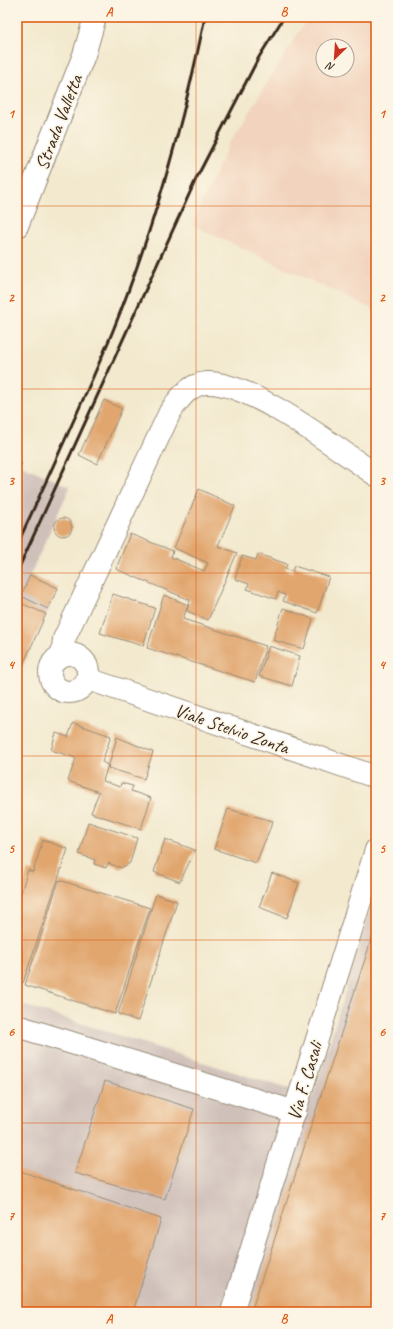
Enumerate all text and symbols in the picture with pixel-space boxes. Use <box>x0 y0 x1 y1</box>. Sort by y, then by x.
text: A <box>106 4 114 20</box>
text: B <box>281 4 289 20</box>
north arrow <box>315 38 355 78</box>
text: N <box>323 58 337 75</box>
street label: Strada Valletta <box>30 70 89 173</box>
text: 1 <box>8 106 16 122</box>
text: 1 <box>379 106 387 122</box>
text: 2 <box>8 290 15 306</box>
text: 2 <box>379 290 386 306</box>
text: 3 <box>8 473 15 489</box>
text: 3 <box>379 473 386 489</box>
text: 4 <box>8 657 16 673</box>
text: 4 <box>379 657 387 673</box>
street label: Viale Stelvio Zonta <box>171 698 293 760</box>
text: 5 <box>8 841 15 857</box>
text: 5 <box>379 841 386 857</box>
text: 6 <box>8 1024 15 1040</box>
text: 6 <box>379 1024 386 1040</box>
street label: Via F. Casali <box>282 1037 329 1123</box>
text: 7 <box>8 1208 15 1224</box>
text: 7 <box>379 1208 386 1224</box>
text: A <box>106 1311 114 1327</box>
text: B <box>281 1311 289 1327</box>

